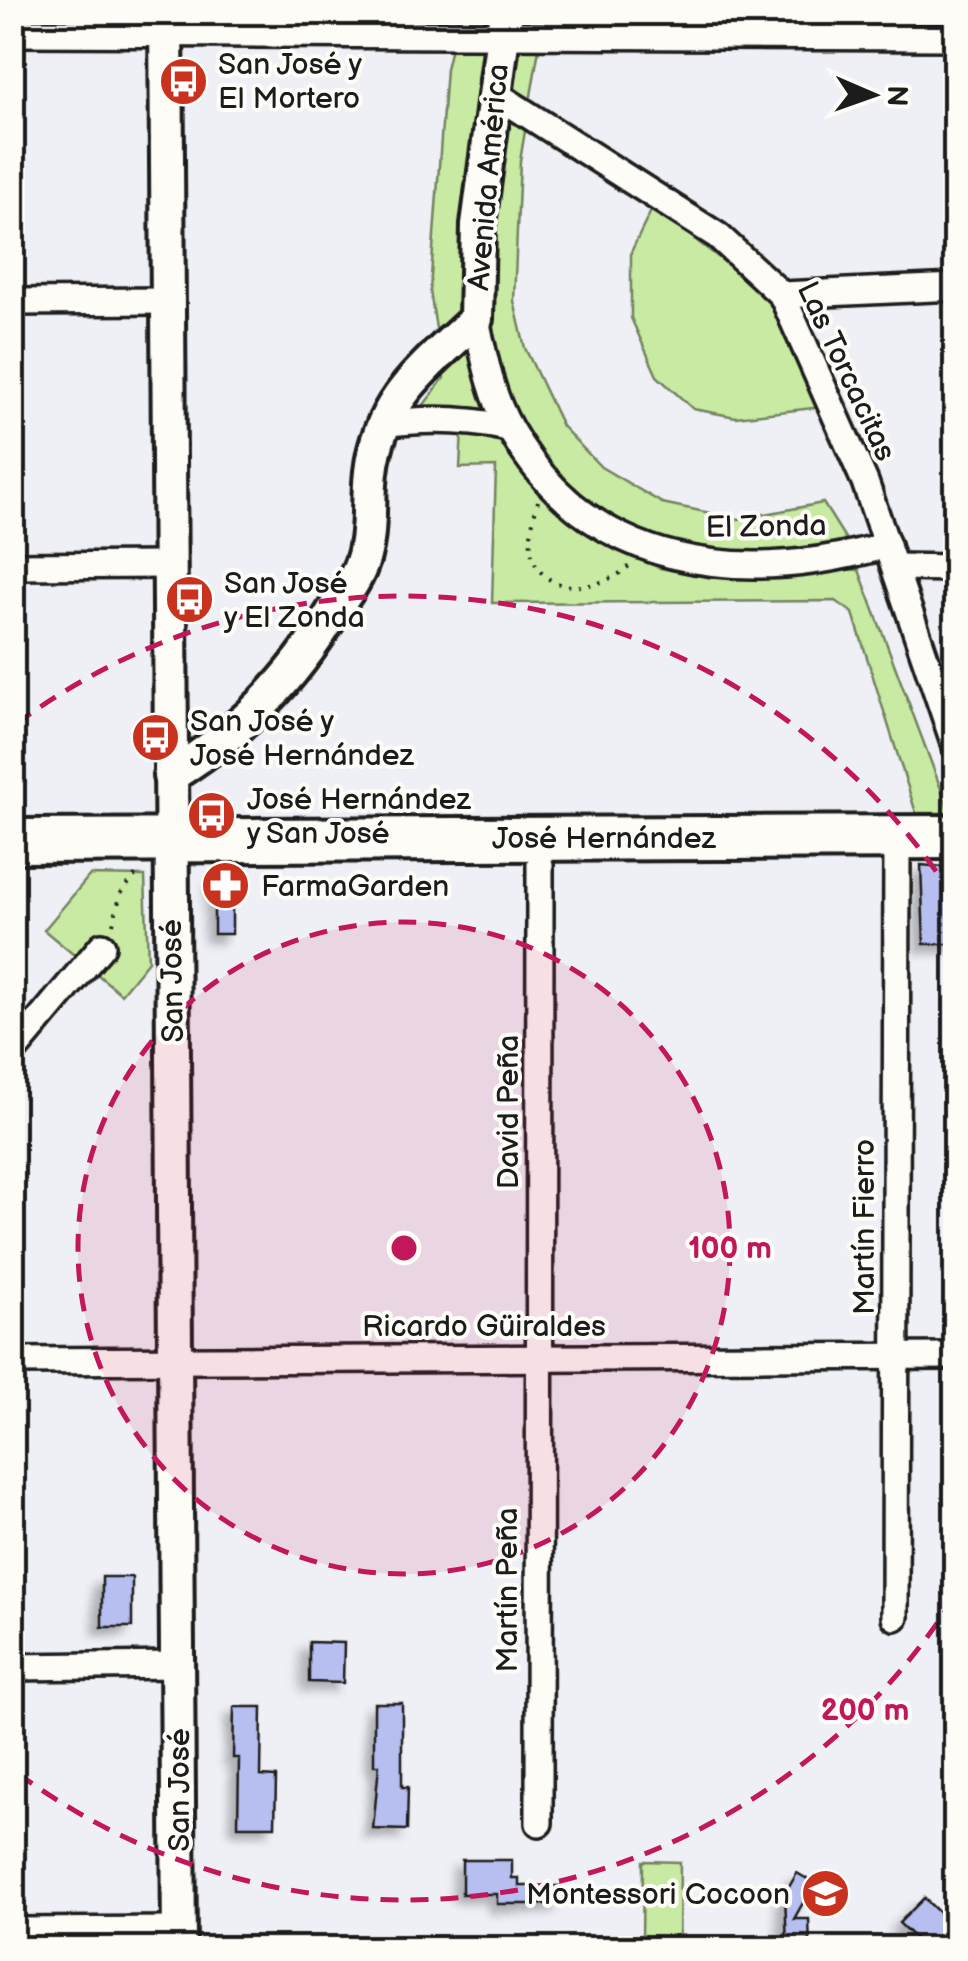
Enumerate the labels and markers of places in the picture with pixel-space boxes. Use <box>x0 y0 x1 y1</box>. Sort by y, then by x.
place label: San José y El Mortero <box>218 47 363 117</box>
bus stop icon: San José y El Mortero <box>157 55 209 107</box>
place label: San José y El Zonda <box>223 566 365 636</box>
bus stop icon: San José y El Zonda <box>163 574 215 626</box>
place label: San José y José Hernández <box>190 704 414 774</box>
bus stop icon: San José y José Hernández <box>129 712 181 764</box>
place label: José Hernández y San José <box>246 782 471 852</box>
bus stop icon: José Hernández y San José <box>186 790 238 842</box>
pharmacy icon: FarmaGarden <box>200 860 252 912</box>
place label: FarmaGarden <box>261 869 449 905</box>
centre of rings <box>386 1230 422 1266</box>
school or university icon: Montessori Cocoon <box>799 1868 851 1920</box>
place label: Montessori Cocoon <box>526 1877 790 1913</box>

